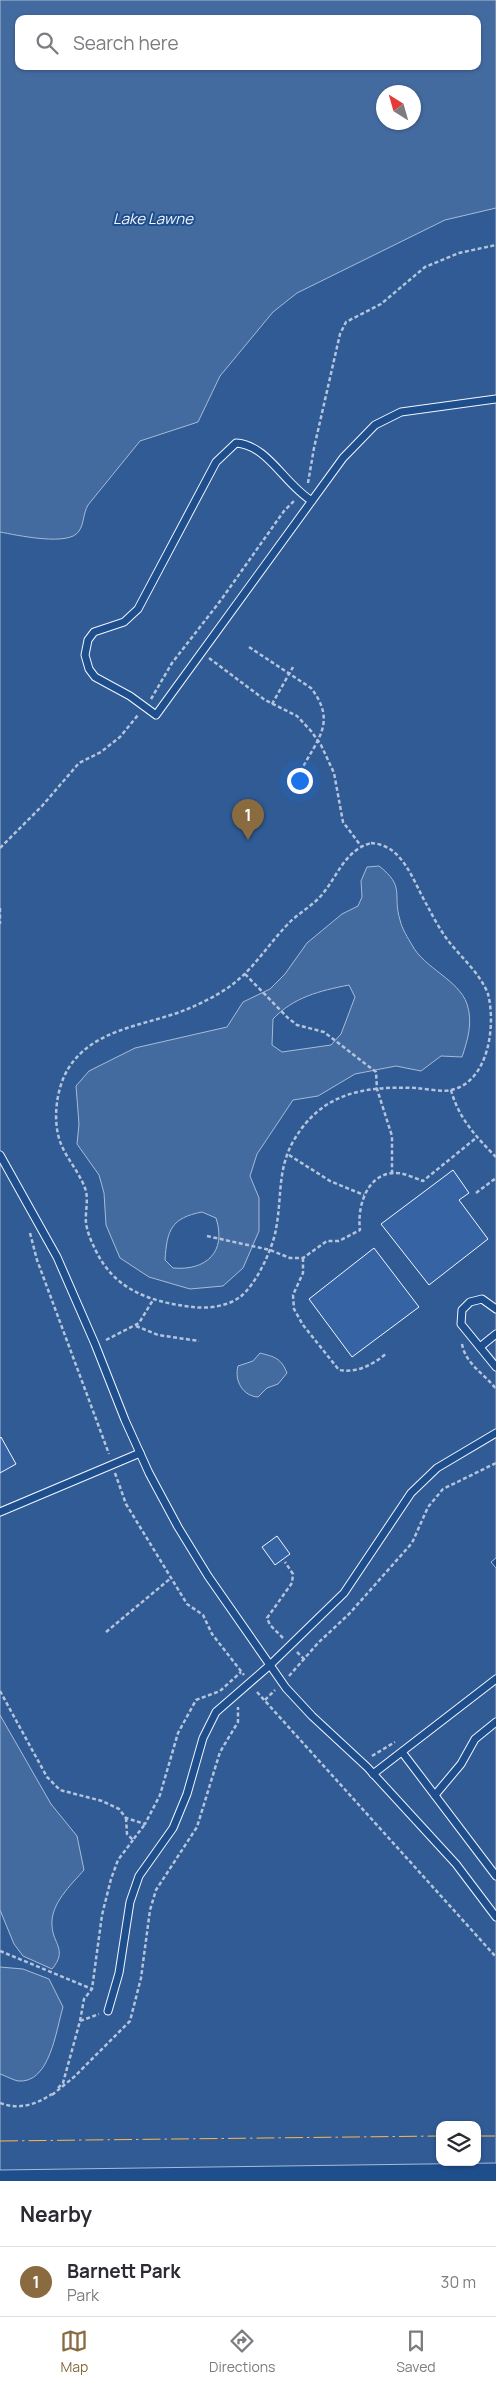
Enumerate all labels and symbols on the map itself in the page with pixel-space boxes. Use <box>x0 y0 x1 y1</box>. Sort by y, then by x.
north arrow <box>376 85 421 130</box>
water label: Lake Lawne <box>113 208 194 229</box>
your location <box>287 768 313 794</box>
pin: 1 <box>232 799 264 840</box>

